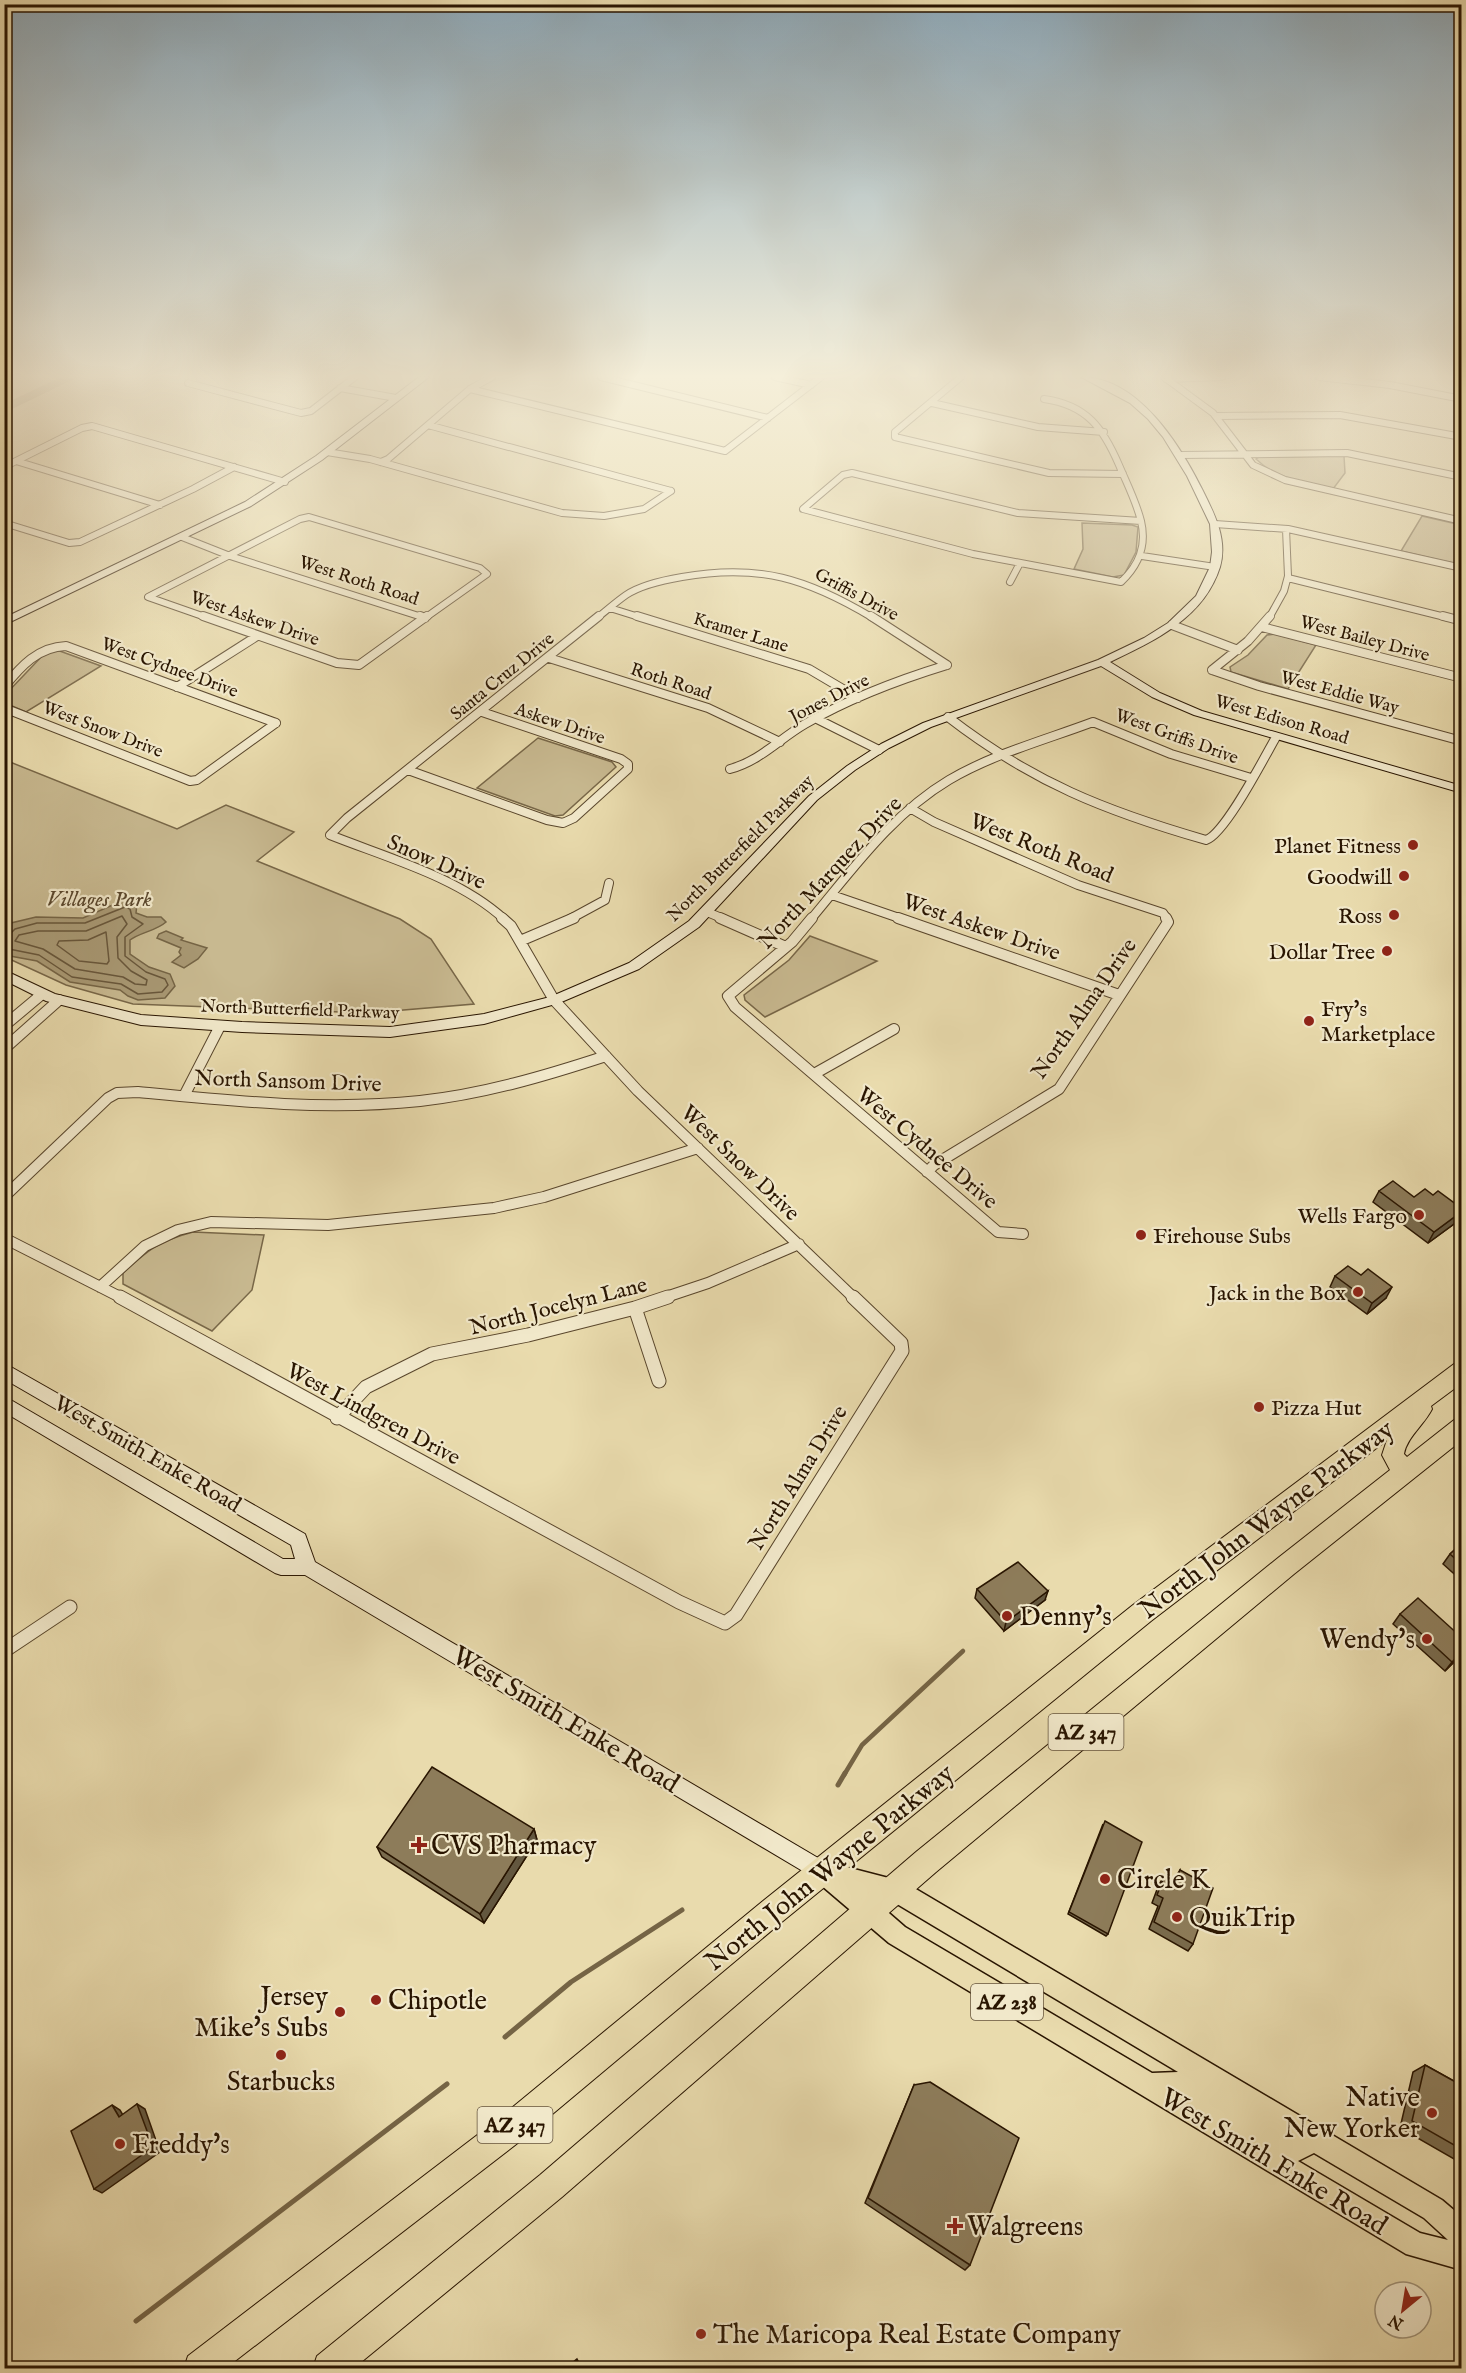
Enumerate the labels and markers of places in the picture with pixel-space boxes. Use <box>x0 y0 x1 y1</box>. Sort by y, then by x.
place label: Planet Fitness <box>1274 833 1401 861</box>
marker: Planet Fitness <box>1406 838 1420 852</box>
place label: Goodwill <box>1307 864 1392 892</box>
marker: Goodwill <box>1397 869 1411 883</box>
place label: Ross <box>1338 903 1382 931</box>
marker: Ross <box>1387 908 1401 922</box>
place label: Dollar Tree <box>1269 939 1375 967</box>
marker: Dollar Tree <box>1380 944 1394 958</box>
place label: Fry's Marketplace <box>1321 996 1435 1049</box>
marker: Fry's Marketplace <box>1302 1014 1316 1028</box>
place label: Wells Fargo <box>1297 1203 1407 1231</box>
marker: Wells Fargo <box>1412 1208 1426 1222</box>
place label: Firehouse Subs <box>1153 1223 1291 1251</box>
marker: Firehouse Subs <box>1134 1228 1148 1242</box>
place label: Jack in the Box <box>1206 1280 1346 1308</box>
marker: Jack in the Box <box>1351 1285 1365 1299</box>
place label: Pizza Hut <box>1271 1395 1362 1423</box>
marker: Pizza Hut <box>1252 1400 1266 1414</box>
place label: Denny's <box>1019 1601 1112 1635</box>
marker: Denny's <box>1000 1609 1014 1623</box>
place label: Wendy's <box>1320 1624 1415 1658</box>
marker: Wendy's <box>1420 1632 1434 1646</box>
place label: CVS Pharmacy <box>431 1830 597 1864</box>
marker: CVS Pharmacy <box>412 1838 426 1852</box>
place label: Circle K <box>1117 1864 1210 1898</box>
marker: Circle K <box>1098 1872 1112 1886</box>
place label: QuikTrip <box>1189 1902 1295 1936</box>
marker: QuikTrip <box>1170 1910 1184 1924</box>
place label: Jersey Mike's Subs <box>194 1981 329 2046</box>
place label: Chipotle <box>388 1985 487 2019</box>
marker: Chipotle <box>369 1993 383 2007</box>
marker: Jersey Mike's Subs <box>333 2005 347 2019</box>
marker: Starbucks <box>274 2048 288 2062</box>
place label: Starbucks <box>227 2066 335 2100</box>
place label: Native New Yorker <box>1284 2082 1420 2147</box>
marker: Native New Yorker <box>1425 2106 1439 2120</box>
place label: Freddy's <box>132 2129 230 2163</box>
marker: Freddy's <box>113 2137 127 2151</box>
place label: Walgreens <box>967 2211 1083 2245</box>
marker: Walgreens <box>948 2219 962 2233</box>
place label: The Maricopa Real Estate Company <box>713 2319 1121 2353</box>
marker: The Maricopa Real Estate Company <box>694 2327 708 2341</box>

